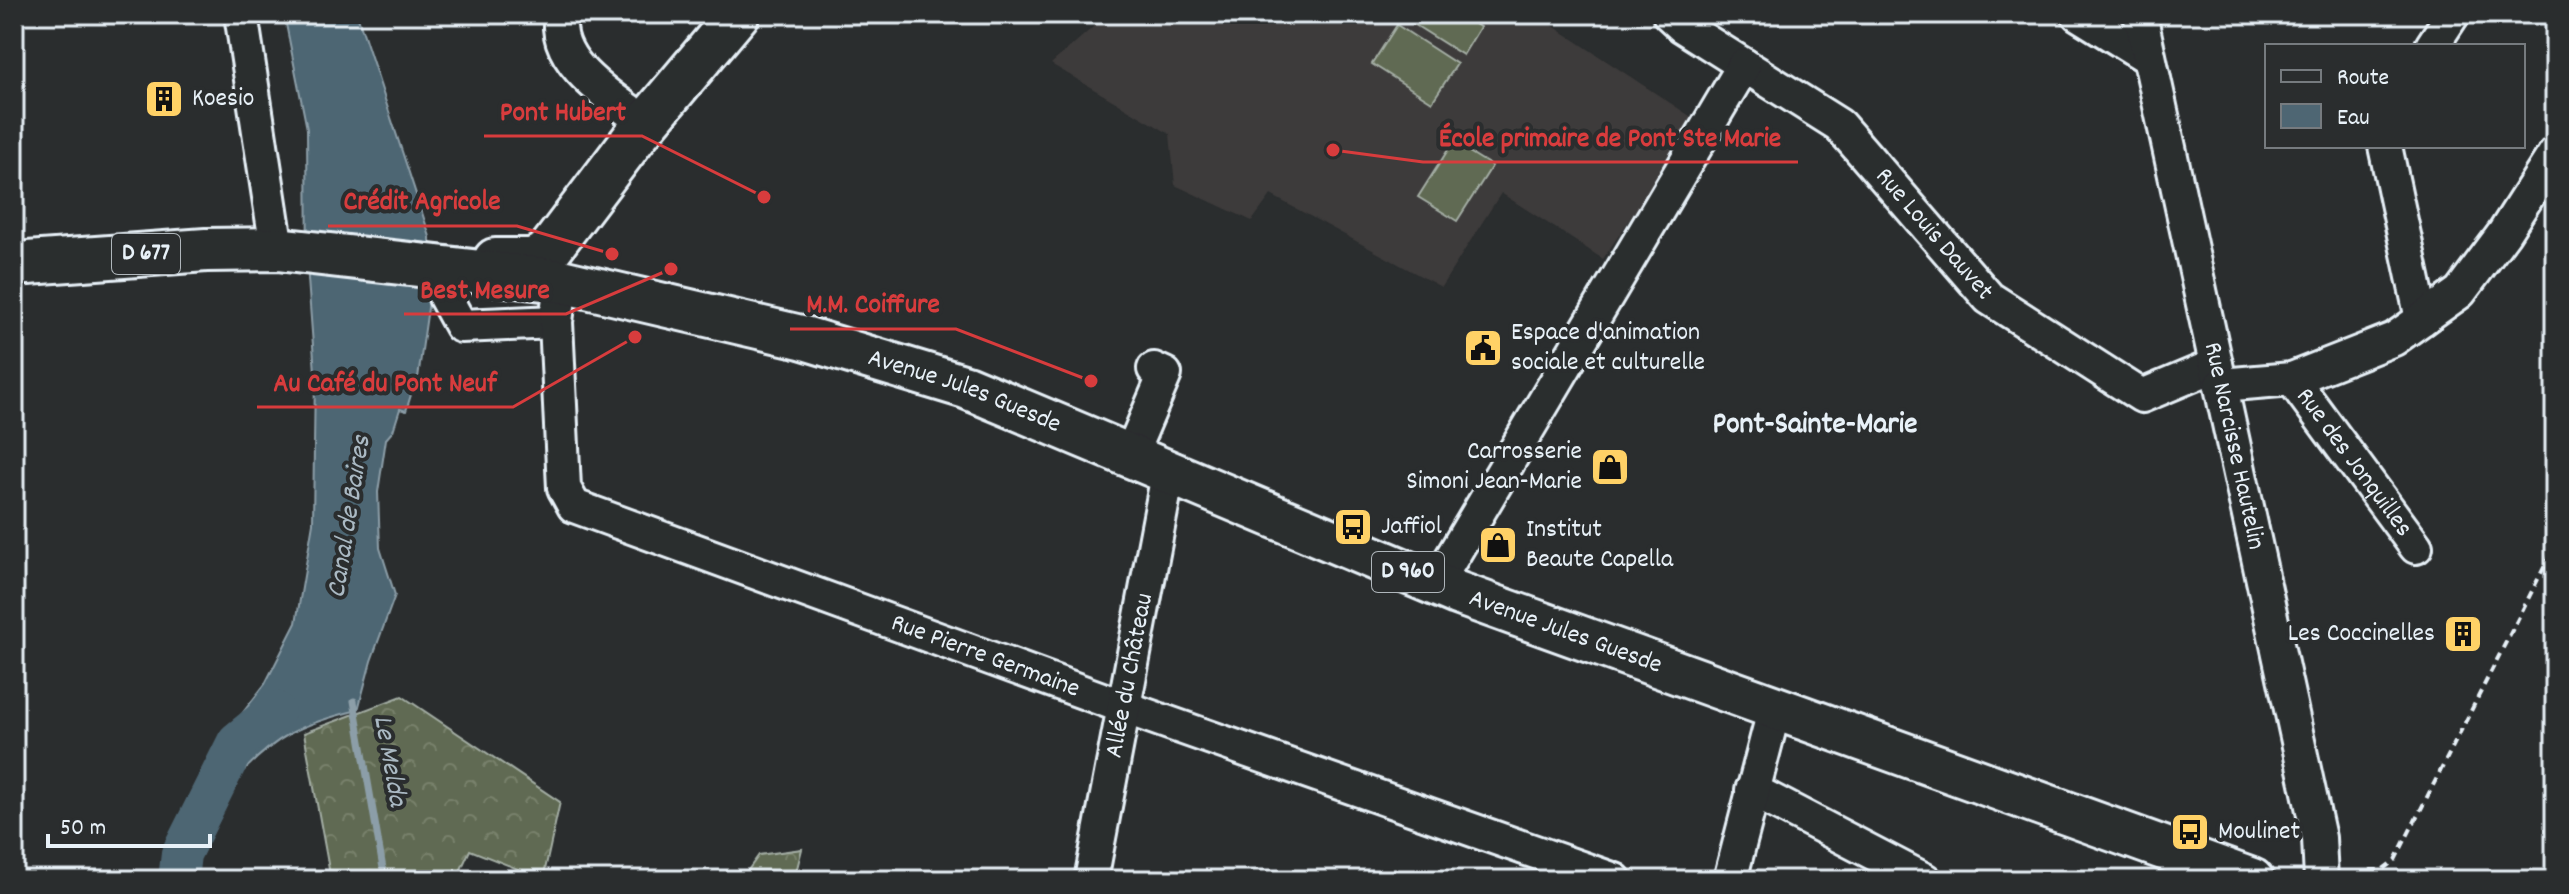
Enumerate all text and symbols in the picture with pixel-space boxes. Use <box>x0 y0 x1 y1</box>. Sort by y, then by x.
legend <box>2265 44 2525 148</box>
text: Route <box>2337 62 2389 96</box>
building icon: Koesio <box>143 78 185 120</box>
place label: Koesio <box>192 81 254 118</box>
callout: Pont Hubert <box>484 84 642 136</box>
text: Pont Hubert <box>500 95 627 135</box>
text: Eau <box>2337 102 2370 136</box>
callout: École primaire de Pont Ste Marie <box>1423 110 1798 162</box>
text: École primaire de Pont Ste Marie <box>1439 121 1781 161</box>
street label: Rue Louis Dauvet <box>1866 160 2002 309</box>
callout: Crédit Agricole <box>328 174 517 226</box>
text: Crédit Agricole <box>343 184 501 224</box>
road number: D 677 <box>112 234 180 274</box>
callout: Best Mesure <box>404 262 566 314</box>
text: Best Mesure <box>420 273 550 313</box>
callout: M.M. Coiffure <box>790 277 956 329</box>
text: M.M. Coiffure <box>806 287 940 327</box>
place label: Espace d'animation sociale et culturelle <box>1511 315 1705 382</box>
public building icon: Espace d'animation sociale et culturelle <box>1462 327 1504 369</box>
street label: Rue Narcisse Hautelin <box>2193 339 2274 553</box>
street label: Avenue Jules Guesde <box>863 340 1067 443</box>
callout: Au Café du Pont Neuf <box>257 355 513 407</box>
text: Au Café du Pont Neuf <box>273 366 498 406</box>
street label: Rue des Jonquilles <box>2286 380 2421 545</box>
district label: Pont-Sainte-Marie <box>1713 405 1917 448</box>
water label: Canal de Baires <box>318 432 384 601</box>
place label: Carrosserie Simoni Jean-Marie <box>1406 434 1582 501</box>
shop icon: Carrosserie Simoni Jean-Marie <box>1589 446 1631 488</box>
bus stop icon: Jaffiol <box>1332 506 1374 548</box>
place label: Jaffiol <box>1381 509 1442 546</box>
place label: Institut Beaute Capella <box>1526 512 1674 579</box>
shop icon: Institut Beaute Capella <box>1477 524 1519 566</box>
road number: D 960 <box>1372 552 1444 592</box>
street label: Avenue Jules Guesde <box>1464 580 1667 684</box>
street label: Allée du Château <box>1096 590 1164 761</box>
street label: Rue Pierre Germaine <box>886 605 1085 708</box>
building icon: Les Coccinelles <box>2442 613 2484 655</box>
place label: Les Coccinelles <box>2288 616 2435 653</box>
water label: Le Melda <box>360 712 416 812</box>
scale bar <box>48 798 210 848</box>
bus stop icon: Moulinet <box>2169 811 2211 853</box>
text: 50 m <box>60 812 106 846</box>
place label: Moulinet <box>2218 814 2300 851</box>

